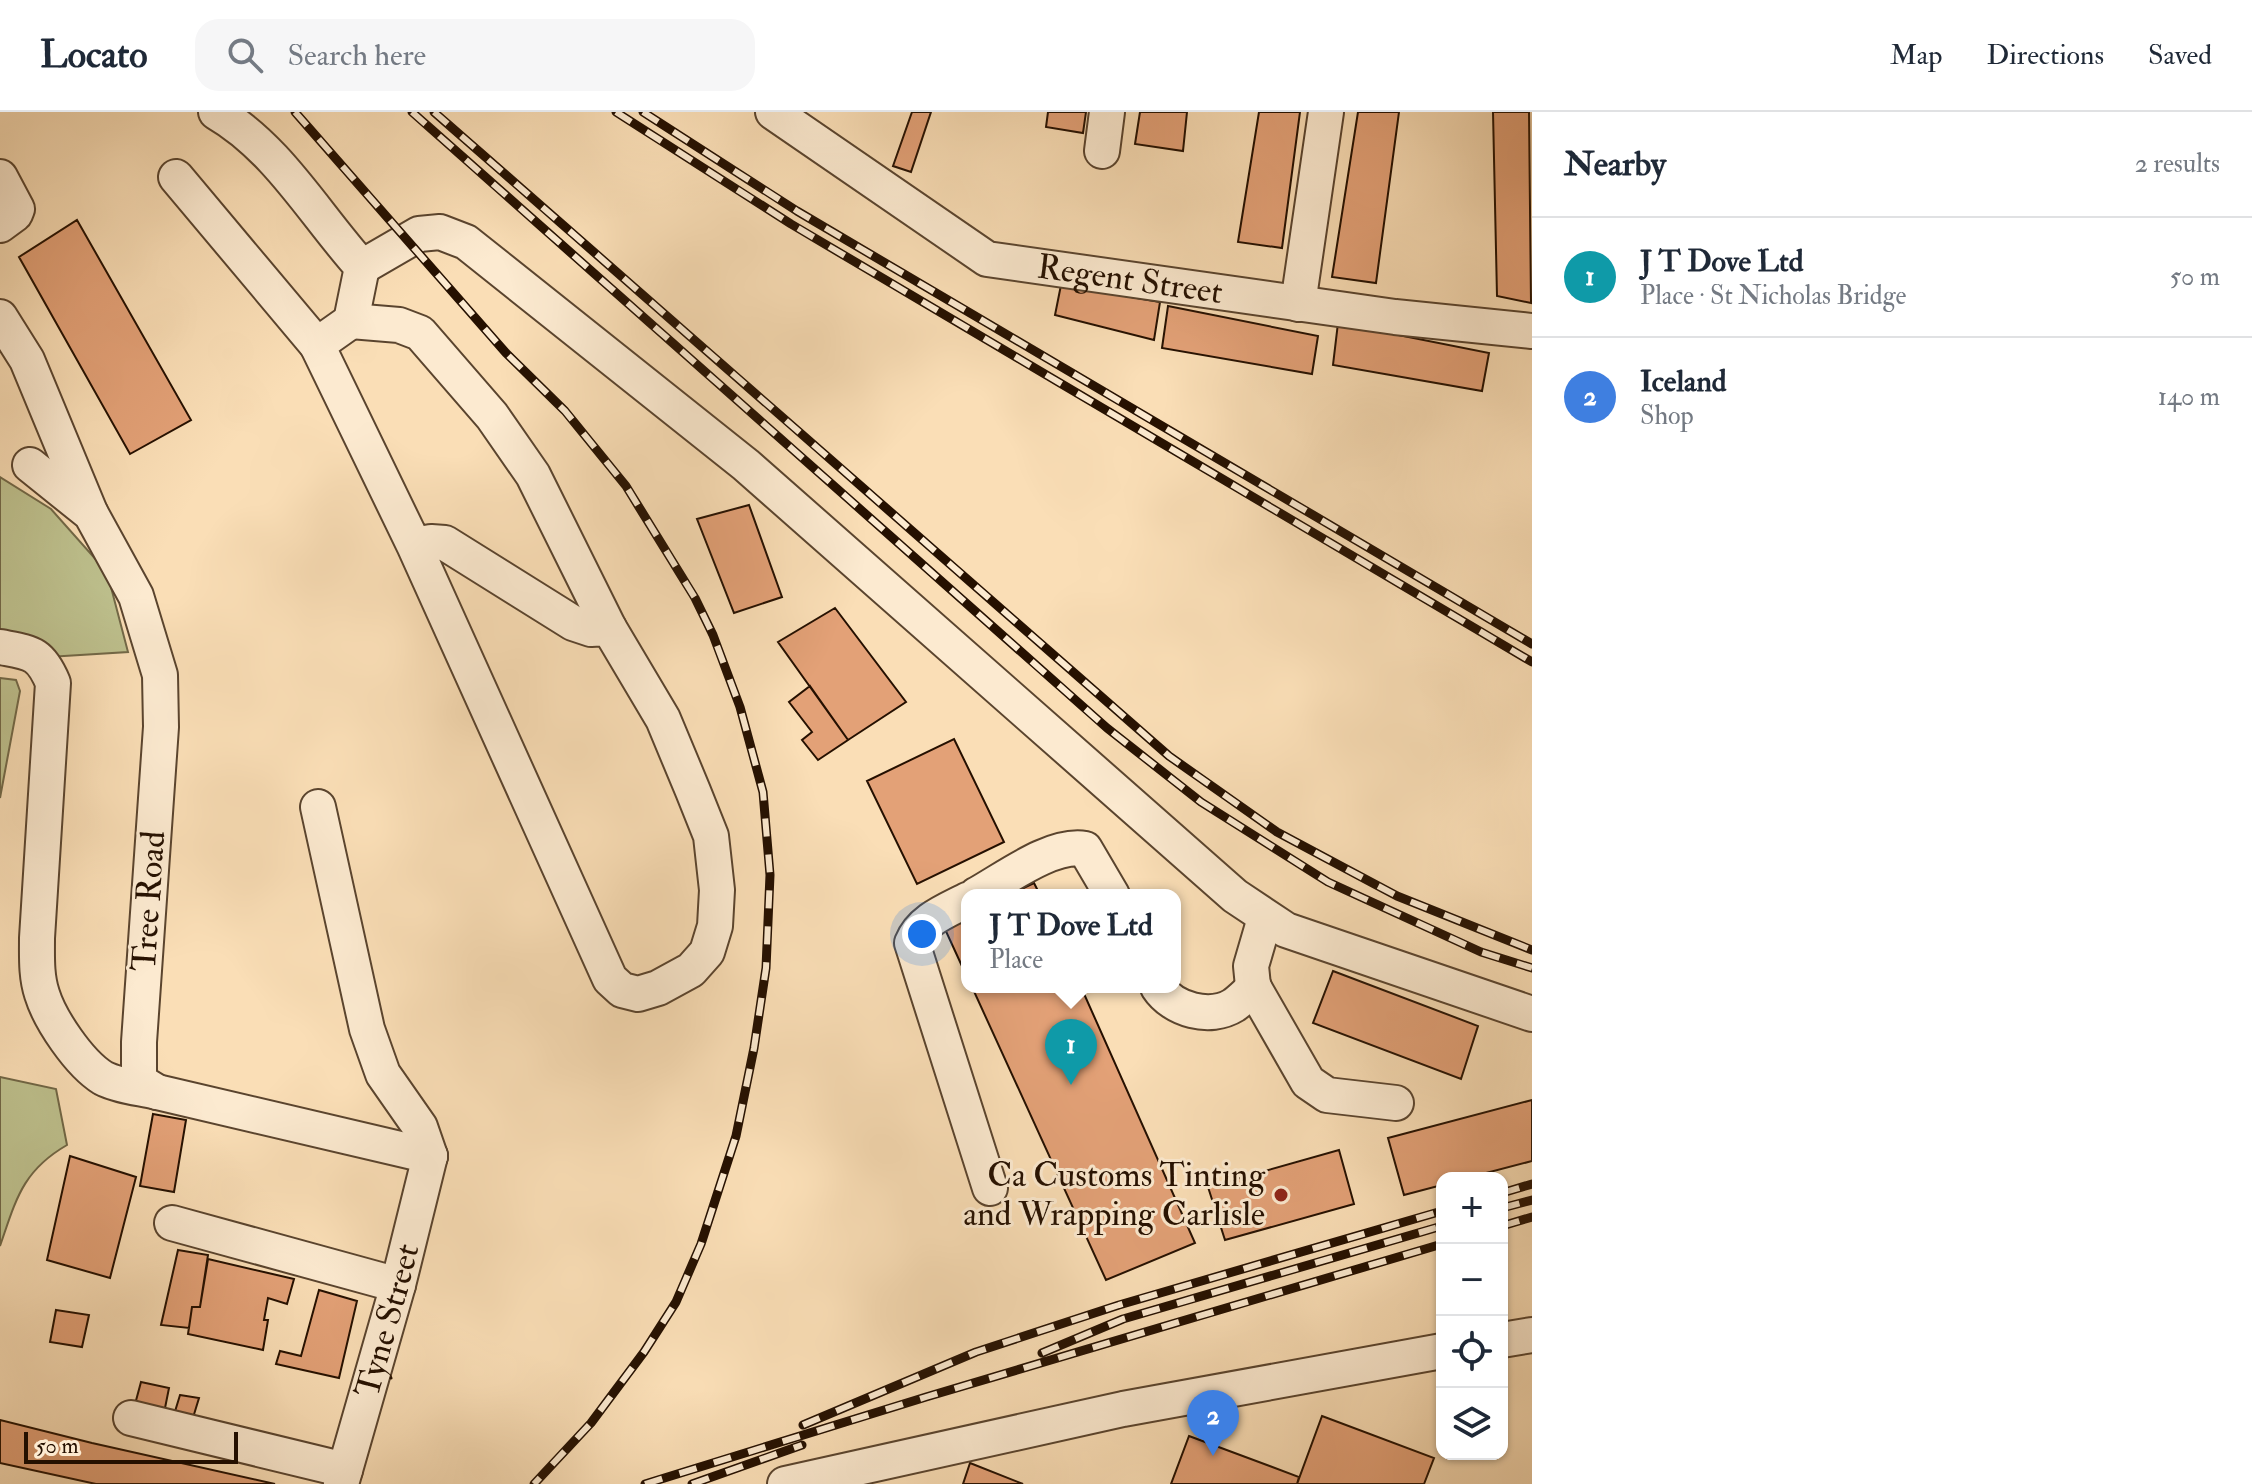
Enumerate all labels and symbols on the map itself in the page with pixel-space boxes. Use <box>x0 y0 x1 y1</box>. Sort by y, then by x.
street label: Regent Street <box>1034 245 1225 314</box>
street label: Tree Road <box>123 829 175 973</box>
your location <box>902 914 942 954</box>
pin: 1 <box>1045 1019 1097 1085</box>
place label: Ca Customs Tinting and Wrapping Carlisle <box>963 1154 1266 1236</box>
marker: Ca Customs Tinting and Wrapping Carlisle <box>1272 1186 1290 1204</box>
street label: Tyne Street <box>345 1239 429 1402</box>
pin: 2 <box>1187 1390 1239 1456</box>
scale bar <box>24 1428 238 1464</box>

